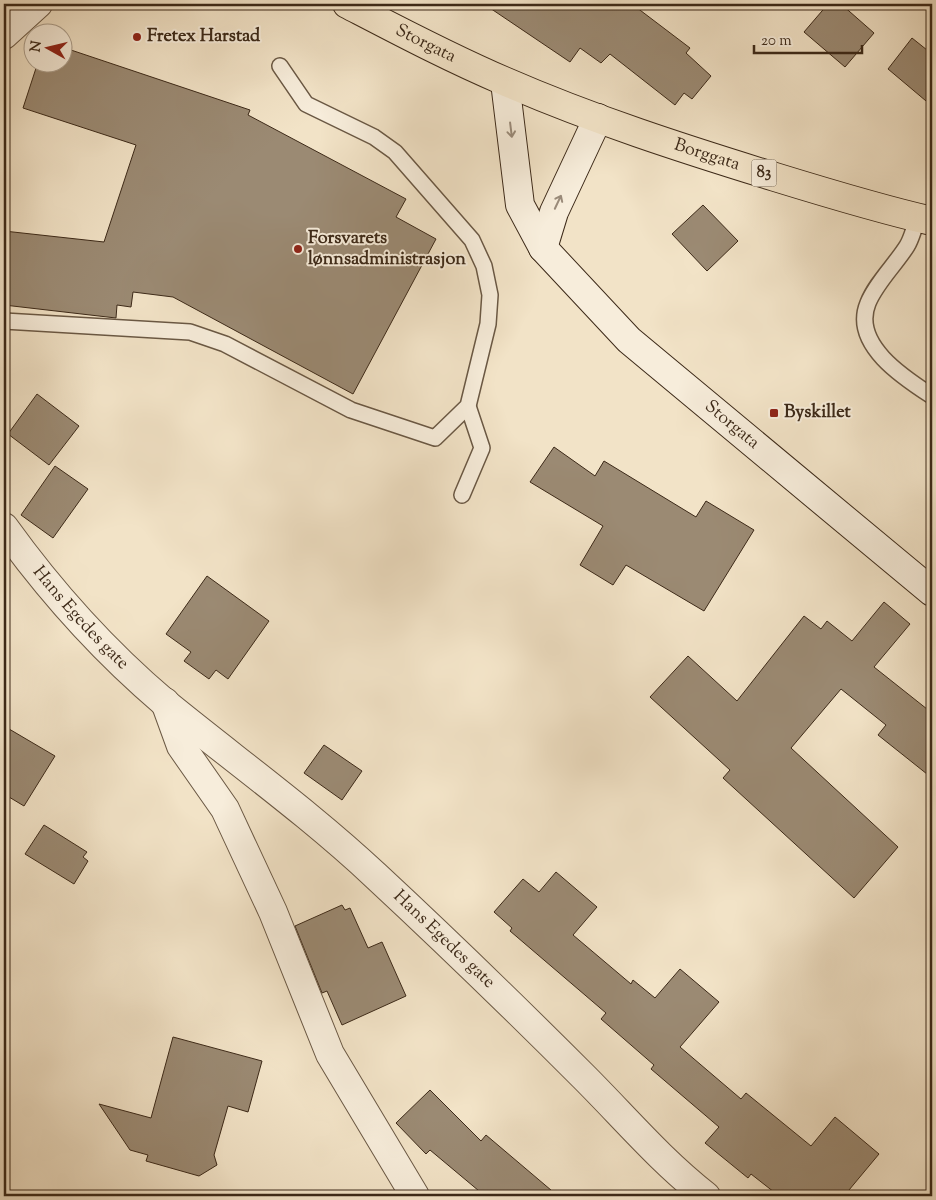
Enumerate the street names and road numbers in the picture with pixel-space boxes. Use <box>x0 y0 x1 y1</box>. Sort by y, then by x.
street label: Storgata <box>390 18 460 70</box>
street label: Borggata <box>670 133 743 178</box>
road number: 83 <box>752 160 776 187</box>
street label: Storgata <box>698 395 765 456</box>
street label: Hans Egedes gate <box>26 561 134 676</box>
street label: Hans Egedes gate <box>387 885 501 995</box>

